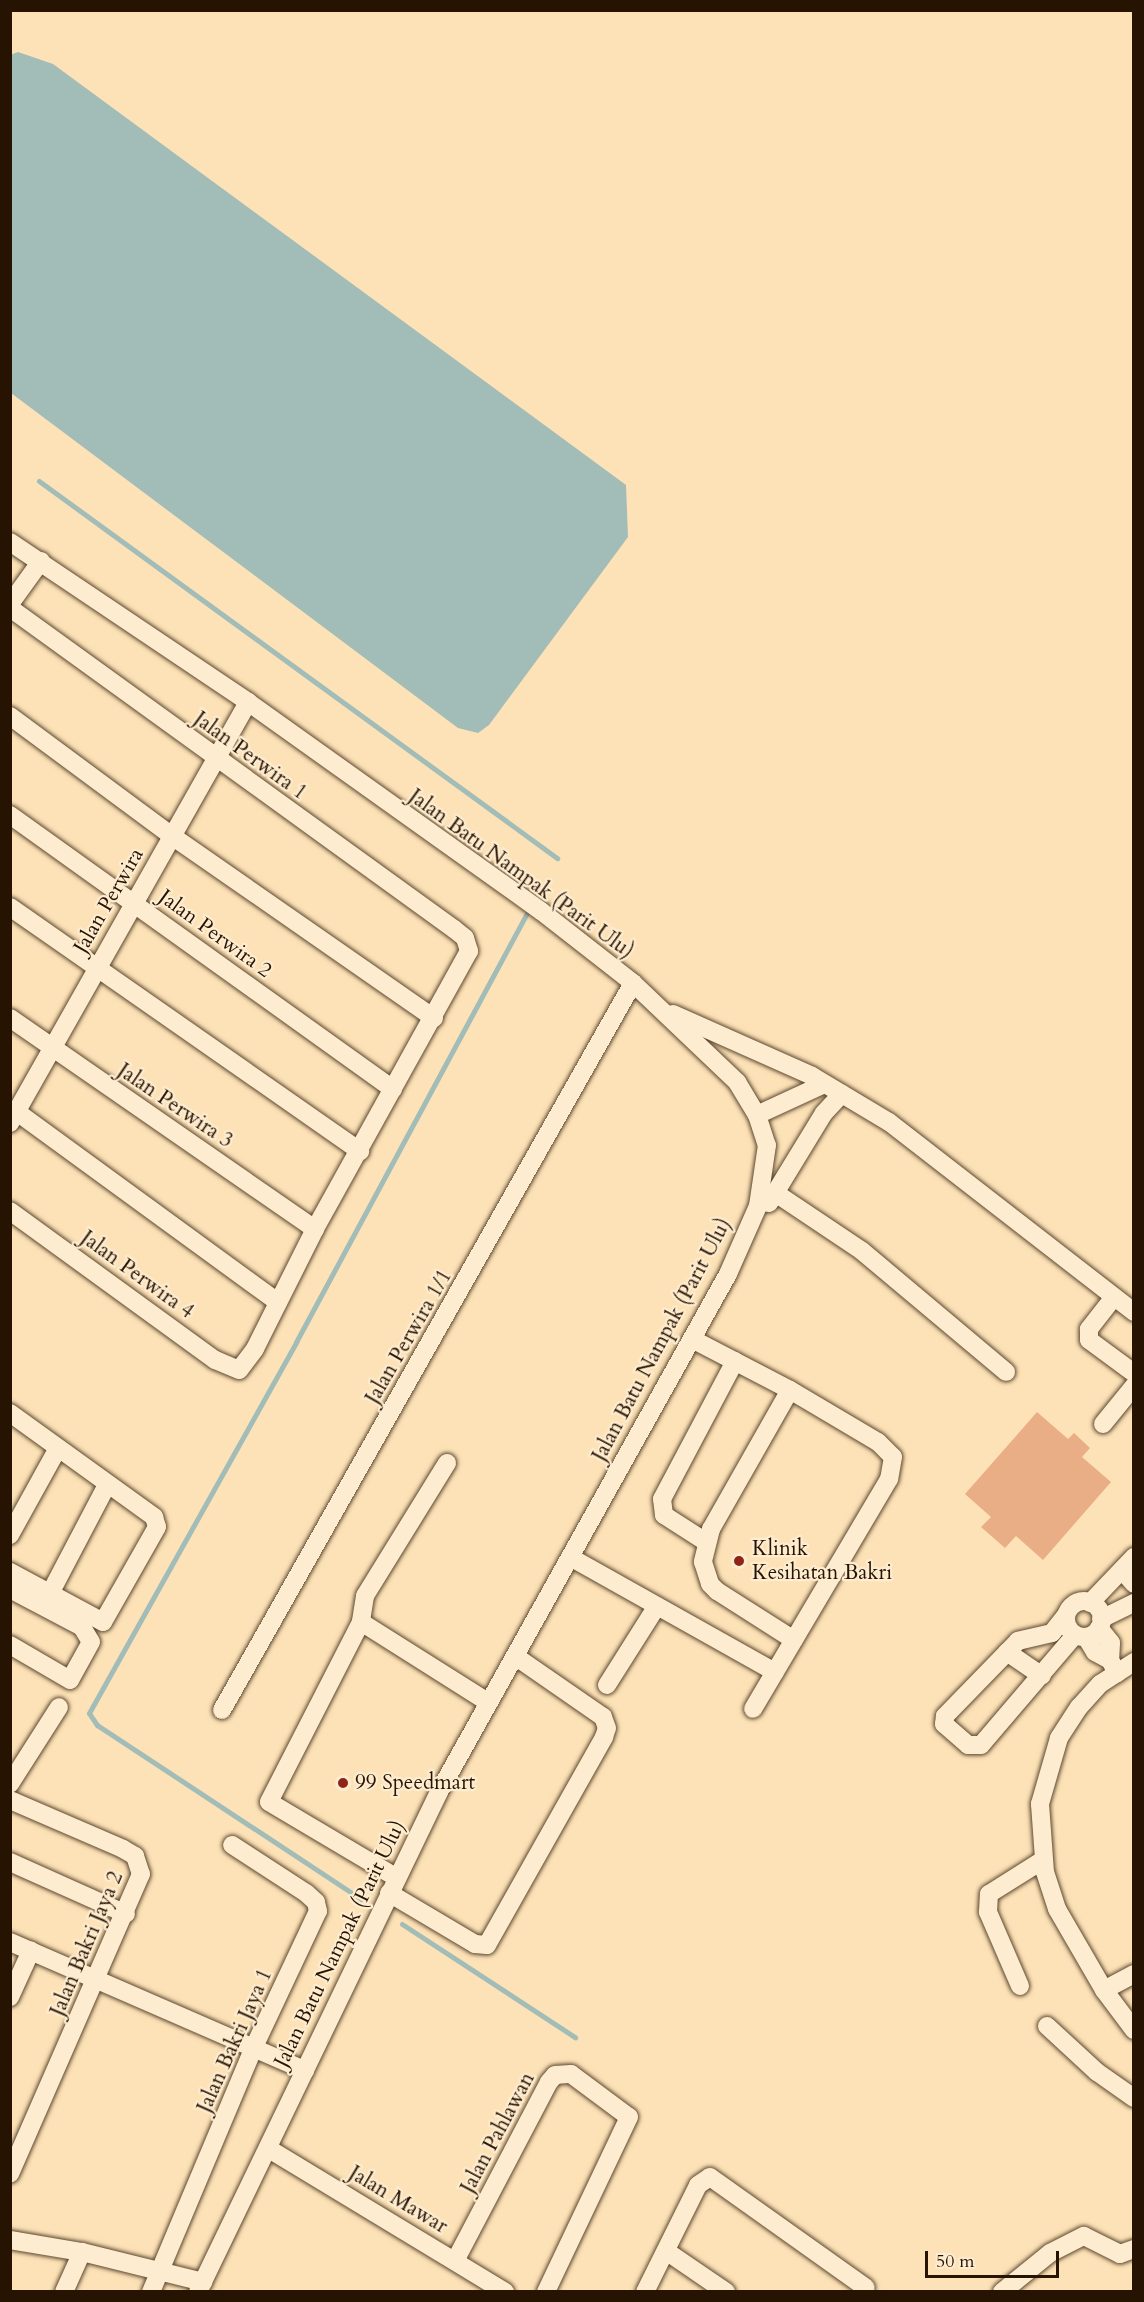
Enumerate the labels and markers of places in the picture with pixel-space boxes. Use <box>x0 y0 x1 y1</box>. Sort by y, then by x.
place label: Klinik Kesihatan Bakri <box>752 1536 892 1586</box>
marker: Klinik Kesihatan Bakri <box>730 1552 748 1570</box>
place label: 99 Speedmart <box>355 1770 475 1796</box>
marker: 99 Speedmart <box>336 1776 350 1790</box>

